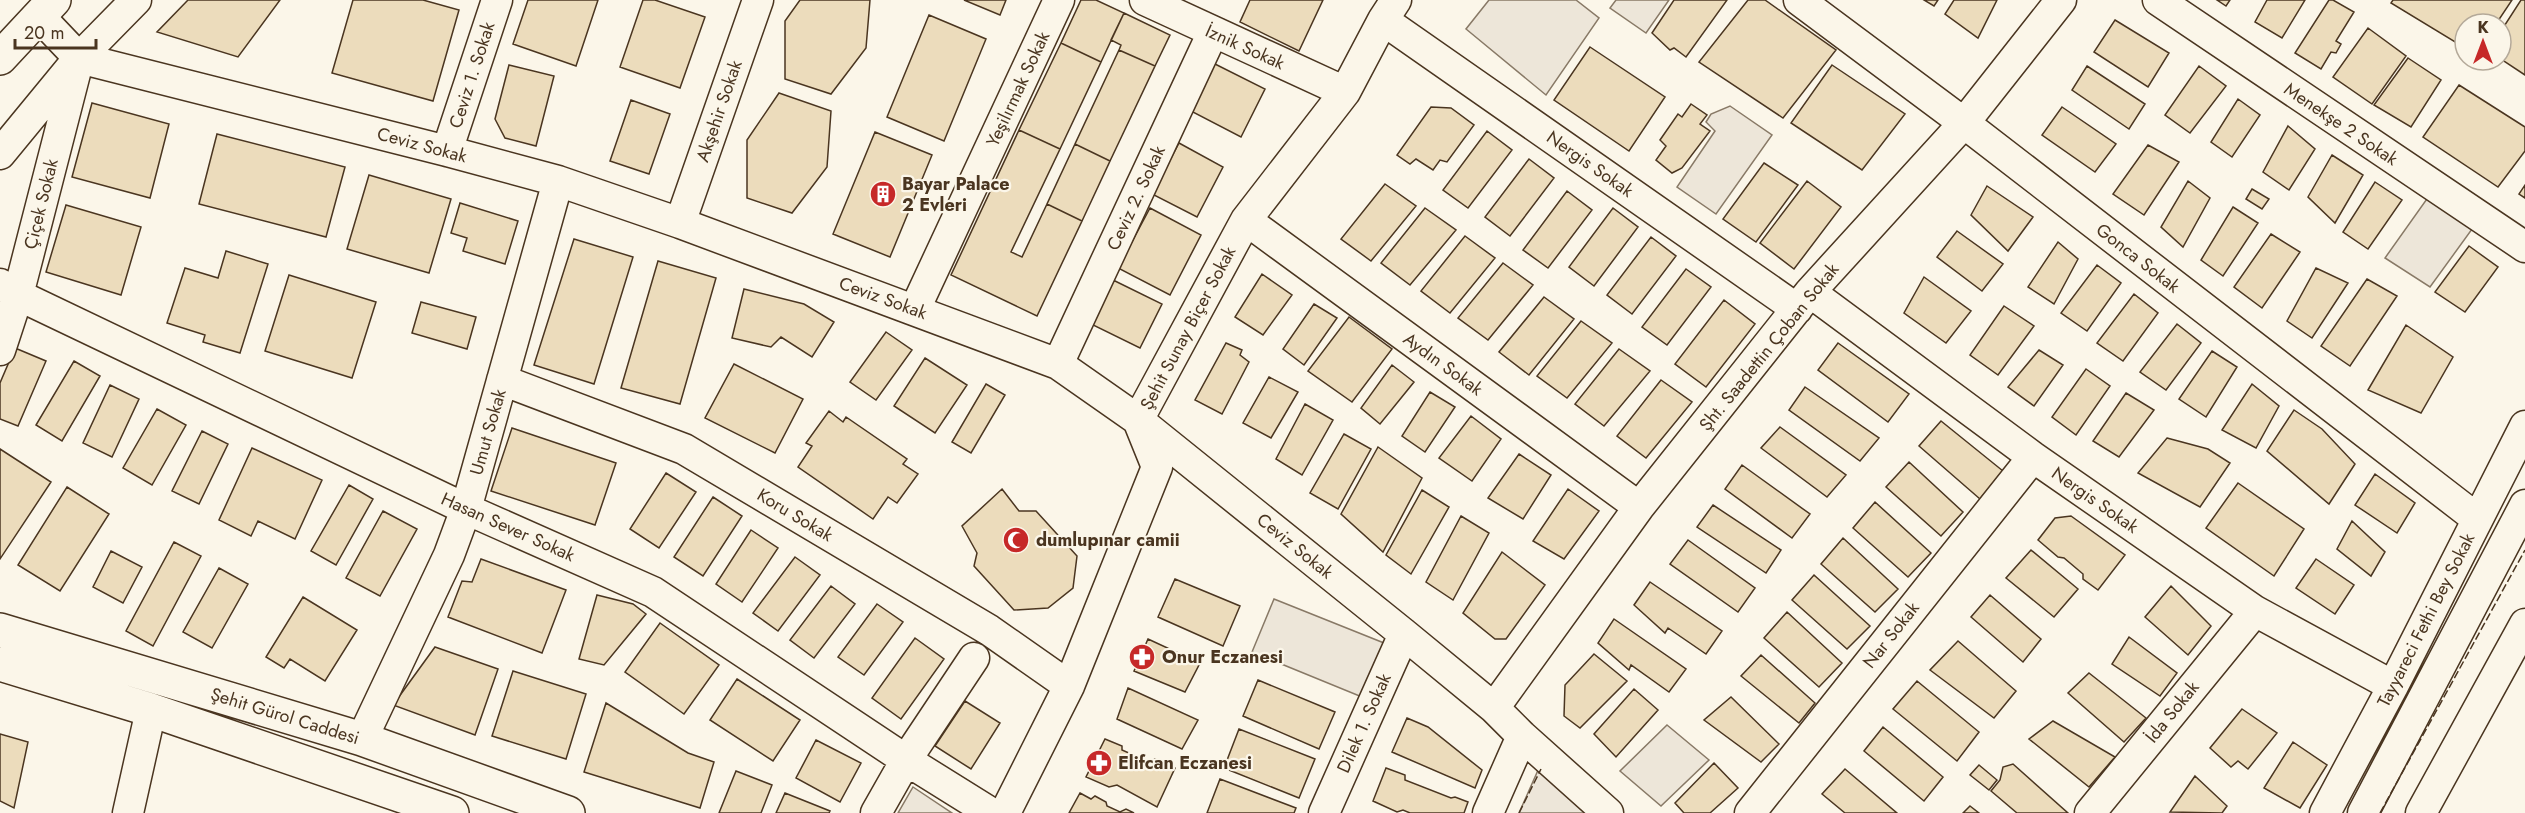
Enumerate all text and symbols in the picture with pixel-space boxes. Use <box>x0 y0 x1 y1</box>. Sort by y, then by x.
scale bar <box>15 12 96 50</box>
north arrow <box>2453 12 2513 72</box>
text: K <box>2477 16 2489 39</box>
street label: Ceviz 1. Sokak <box>443 18 501 132</box>
street label: İznik Sokak <box>1201 18 1289 76</box>
text: 20 m <box>24 20 64 46</box>
street label: Yeşilırmak Sokak <box>980 27 1056 151</box>
street label: Akşehir Sokak <box>689 56 749 165</box>
street label: Menekşe 2 Sokak <box>2279 76 2403 172</box>
street label: Ceviz Sokak <box>374 121 470 169</box>
street label: Nergis Sokak <box>1541 124 1639 204</box>
street label: Ceviz 2. Sokak <box>1100 141 1172 255</box>
street label: Çiçek Sokak <box>17 156 65 252</box>
place label: Bayar Palace 2 Evleri <box>902 171 1010 218</box>
building icon: Bayar Palace 2 Evleri <box>868 179 898 209</box>
street label: Gonca Sokak <box>2091 217 2185 299</box>
street label: Şehit Sunay Biçer Sokak <box>1134 241 1242 414</box>
street label: Şht. Saadettin Çoban Sokak <box>1693 257 1845 437</box>
street label: Ceviz Sokak <box>835 270 931 326</box>
street label: Aydın Sokak <box>1398 326 1488 402</box>
street label: Umut Sokak <box>463 386 513 478</box>
street label: Nergis Sokak <box>2046 460 2144 540</box>
street label: Koru Sokak <box>752 482 838 548</box>
street label: Hasan Sever Sokak <box>437 486 579 568</box>
street label: Ceviz Sokak <box>1251 507 1339 585</box>
mosque icon: dumlupınar camii <box>1001 525 1031 555</box>
place label: dumlupınar camii <box>1036 527 1180 553</box>
street label: Tayyareci Fethi Bey Sokak <box>2371 528 2481 712</box>
street label: Nar Sokak <box>1857 596 1925 674</box>
pharmacy icon: Onur Eczanesi <box>1127 642 1157 672</box>
place label: Onur Eczanesi <box>1162 644 1283 670</box>
street label: Dilek 1. Sokak <box>1330 669 1398 777</box>
street label: İda Sokak <box>2139 675 2205 749</box>
street label: Şehit Gürol Caddesi <box>207 681 363 751</box>
pharmacy icon: Elifcan Eczanesi <box>1084 748 1114 778</box>
place label: Elifcan Eczanesi <box>1118 750 1252 776</box>

